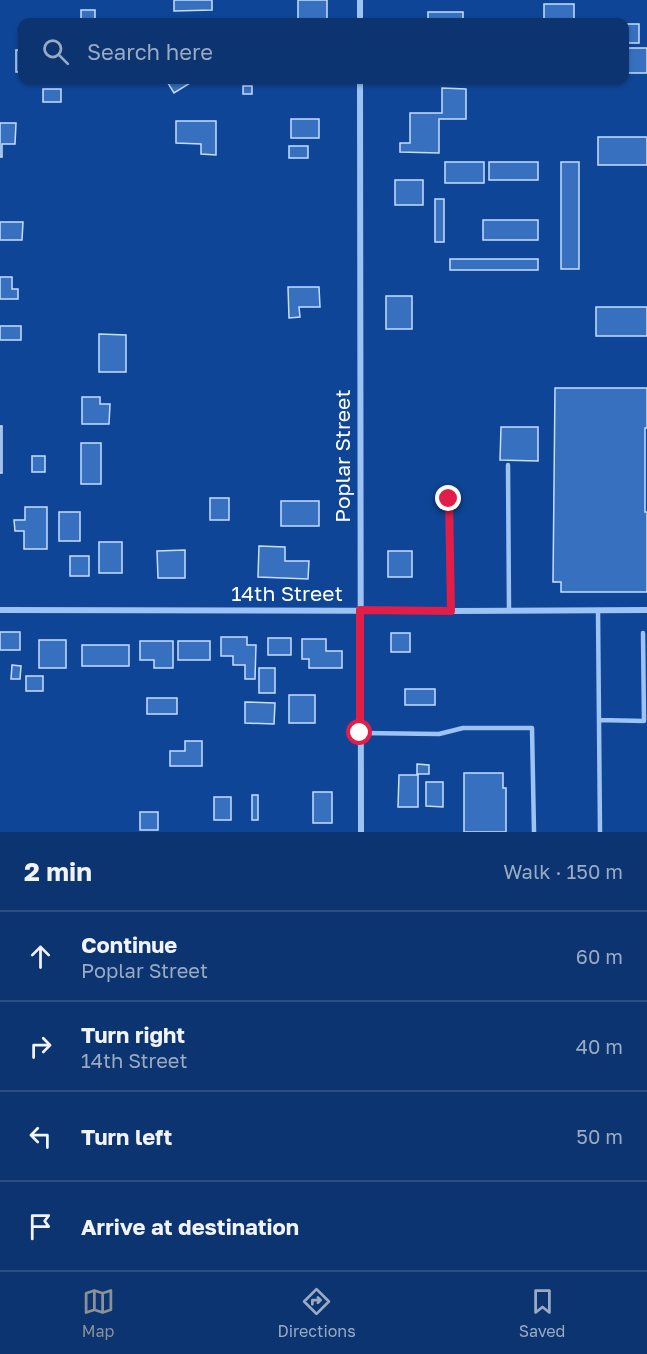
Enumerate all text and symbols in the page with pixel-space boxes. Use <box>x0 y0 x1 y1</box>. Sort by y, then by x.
search box <box>18 18 629 84</box>
icon: search <box>39 35 72 68</box>
text: Search here <box>87 38 213 65</box>
street label: Poplar Street <box>329 389 355 523</box>
route end <box>435 485 461 511</box>
street label: 14th Street <box>231 580 343 606</box>
route start <box>346 719 372 745</box>
text: 2 min <box>24 856 92 887</box>
text: Walk · 150 m <box>503 859 623 883</box>
text: Continue <box>81 931 177 958</box>
icon: ahead <box>24 940 57 973</box>
text: 60 m <box>576 944 623 968</box>
text: Poplar Street <box>81 958 208 982</box>
text: Turn right <box>81 1021 185 1048</box>
icon: right <box>24 1030 57 1063</box>
text: 40 m <box>576 1034 623 1058</box>
text: 14th Street <box>81 1048 187 1072</box>
icon: left <box>24 1120 57 1153</box>
text: Turn left <box>81 1123 172 1150</box>
text: 50 m <box>576 1124 623 1148</box>
icon: arrive <box>24 1210 57 1243</box>
text: Arrive at destination <box>81 1213 299 1240</box>
tab: Map <box>82 1285 115 1341</box>
tab: Directions <box>278 1285 356 1341</box>
tab: Saved <box>519 1285 565 1341</box>

